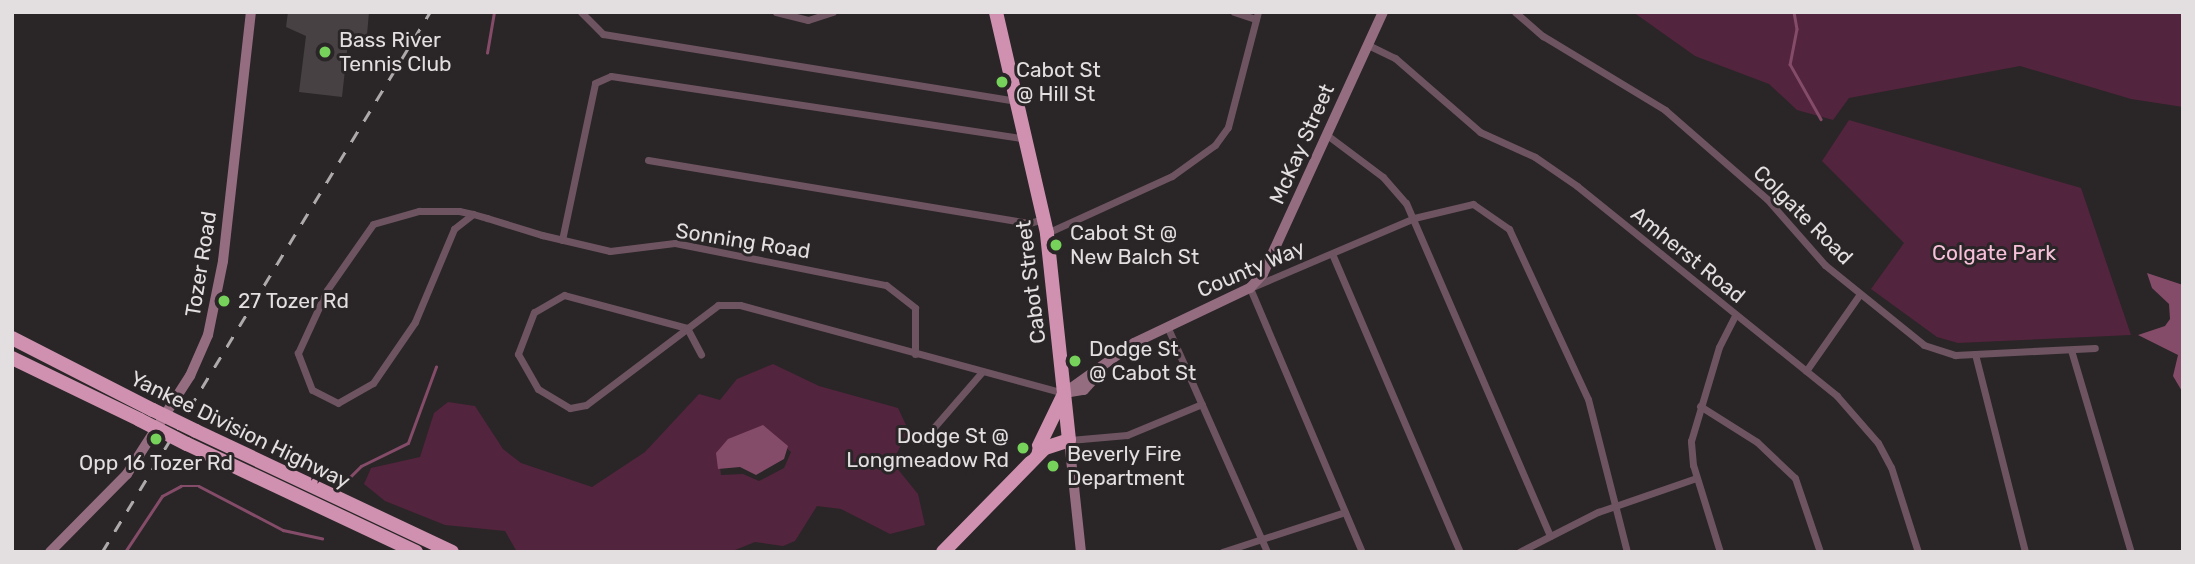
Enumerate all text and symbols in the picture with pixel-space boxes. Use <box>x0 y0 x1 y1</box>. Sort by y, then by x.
place label: Bass River Tennis Club <box>339 27 452 77</box>
marker: Bass River Tennis Club <box>317 44 333 60</box>
place label: Cabot St @ Hill St <box>1016 57 1101 107</box>
marker: Cabot St @ Hill St <box>994 74 1010 90</box>
street label: McKay Street <box>1264 80 1340 208</box>
street label: Colgate Road <box>1748 160 1858 270</box>
street label: Amherst Road <box>1626 201 1750 309</box>
street label: Tozer Road <box>180 209 222 319</box>
street label: Sonning Road <box>674 218 812 264</box>
street label: Cabot Street <box>1011 219 1051 345</box>
place label: Cabot St @ New Balch St <box>1070 220 1200 270</box>
street label: County Way <box>1193 235 1309 303</box>
marker: Cabot St @ New Balch St <box>1048 237 1064 253</box>
park label: Colgate Park <box>1932 240 2056 266</box>
place label: 27 Tozer Rd <box>238 288 350 314</box>
marker: 27 Tozer Rd <box>216 293 232 309</box>
place label: Dodge St @ Cabot St <box>1089 336 1196 386</box>
marker: Dodge St @ Cabot St <box>1067 353 1083 369</box>
street label: Yankee Division Highway <box>126 366 354 494</box>
place label: Dodge St @ Longmeadow Rd <box>846 423 1009 473</box>
marker: Opp 16 Tozer Rd <box>148 431 164 447</box>
marker: Dodge St @ Longmeadow Rd <box>1015 440 1031 456</box>
place label: Beverly Fire Department <box>1067 441 1185 491</box>
place label: Opp 16 Tozer Rd <box>79 450 233 476</box>
marker: Beverly Fire Department <box>1045 458 1061 474</box>

